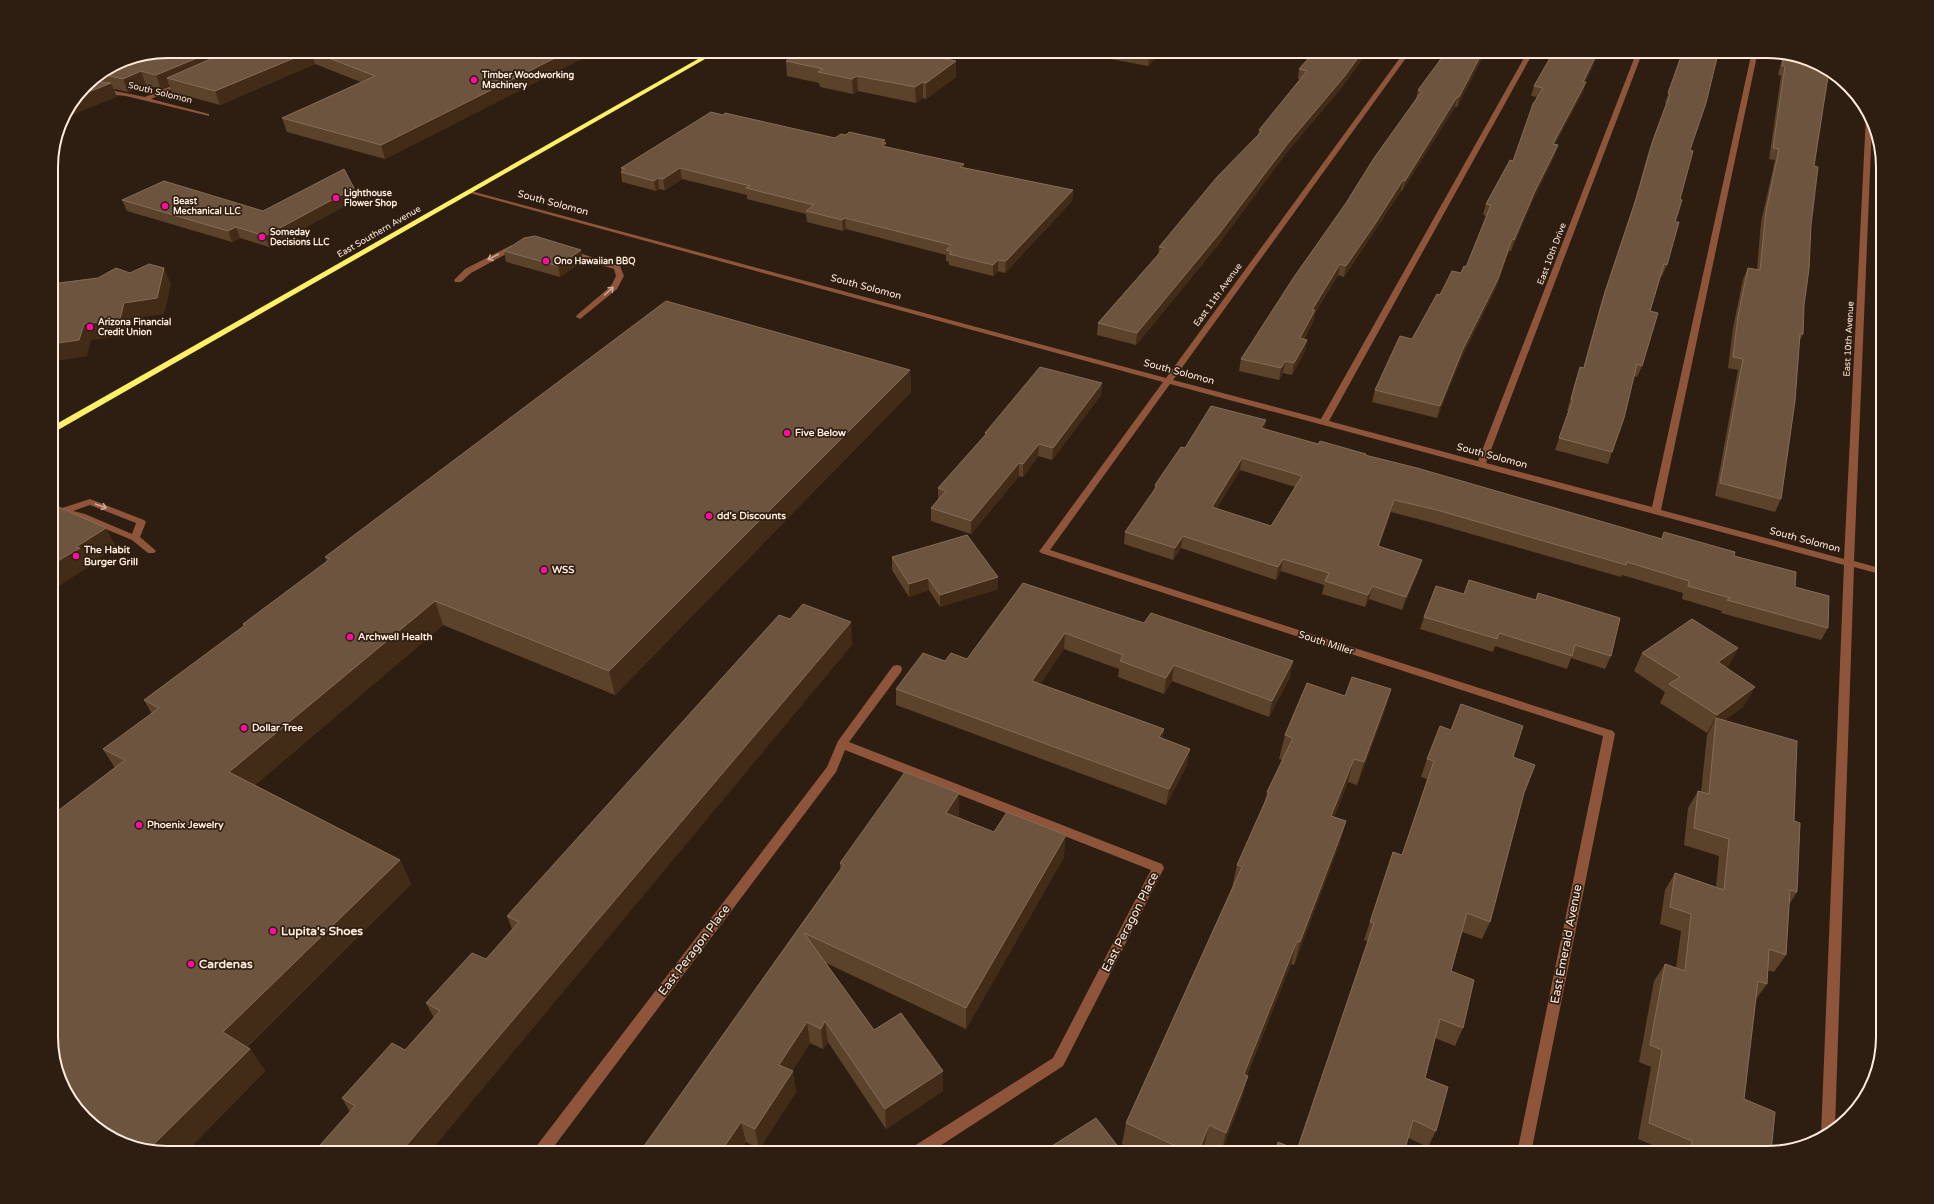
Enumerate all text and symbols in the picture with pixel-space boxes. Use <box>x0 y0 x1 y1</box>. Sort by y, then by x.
place label: Timber Woodworking Machinery <box>481 70 574 91</box>
marker: Timber Woodworking Machinery <box>469 75 479 85</box>
street label: South Solomon <box>127 80 193 106</box>
place label: Lighthouse Flower Shop <box>344 188 397 209</box>
street label: South Solomon <box>516 188 590 218</box>
marker: Lighthouse Flower Shop <box>331 193 341 203</box>
place label: Beast Mechanical LLC <box>173 196 242 217</box>
marker: Beast Mechanical LLC <box>160 201 170 211</box>
street label: East Southern Avenue <box>335 204 423 260</box>
street label: East 10th Drive <box>1535 221 1569 287</box>
place label: Someday Decisions LLC <box>270 227 330 248</box>
marker: Someday Decisions LLC <box>257 232 267 242</box>
one-way arrow <box>487 254 499 261</box>
marker: Ono Hawaiian BBQ <box>541 256 551 266</box>
place label: Ono Hawaiian BBQ <box>554 256 636 267</box>
street label: East 11th Avenue <box>1191 261 1245 329</box>
street label: South Solomon <box>829 272 903 302</box>
one-way arrow <box>604 286 614 295</box>
street label: East 10th Avenue <box>1842 301 1856 377</box>
place label: Arizona Financial Credit Union <box>98 317 171 338</box>
marker: Arizona Financial Credit Union <box>85 322 95 332</box>
street label: South Solomon <box>1142 357 1216 387</box>
place label: Five Below <box>795 427 846 439</box>
marker: Five Below <box>782 428 792 438</box>
street label: South Solomon <box>1455 441 1529 471</box>
one-way arrow <box>94 503 107 510</box>
place label: dd's Discounts <box>717 510 786 522</box>
marker: dd's Discounts <box>704 511 714 521</box>
street label: South Solomon <box>1768 525 1842 555</box>
place label: The Habit Burger Grill <box>83 544 138 568</box>
marker: The Habit Burger Grill <box>71 551 81 561</box>
place label: WSS <box>552 564 574 576</box>
marker: WSS <box>539 565 549 575</box>
street label: South Miller <box>1297 628 1355 658</box>
place label: Archwell Health <box>358 631 433 643</box>
marker: Archwell Health <box>345 632 355 642</box>
place label: Dollar Tree <box>252 722 303 734</box>
marker: Dollar Tree <box>239 723 249 733</box>
place label: Phoenix Jewelry <box>147 819 224 831</box>
marker: Phoenix Jewelry <box>134 820 144 830</box>
street label: East Peragon Place <box>1099 870 1161 974</box>
street label: East Emerald Avenue <box>1548 883 1584 1005</box>
street label: East Peragon Place <box>655 902 733 998</box>
place label: Lupita's Shoes <box>281 924 363 939</box>
marker: Lupita's Shoes <box>268 926 278 936</box>
place label: Cardenas <box>199 957 253 971</box>
marker: Cardenas <box>186 959 196 969</box>

